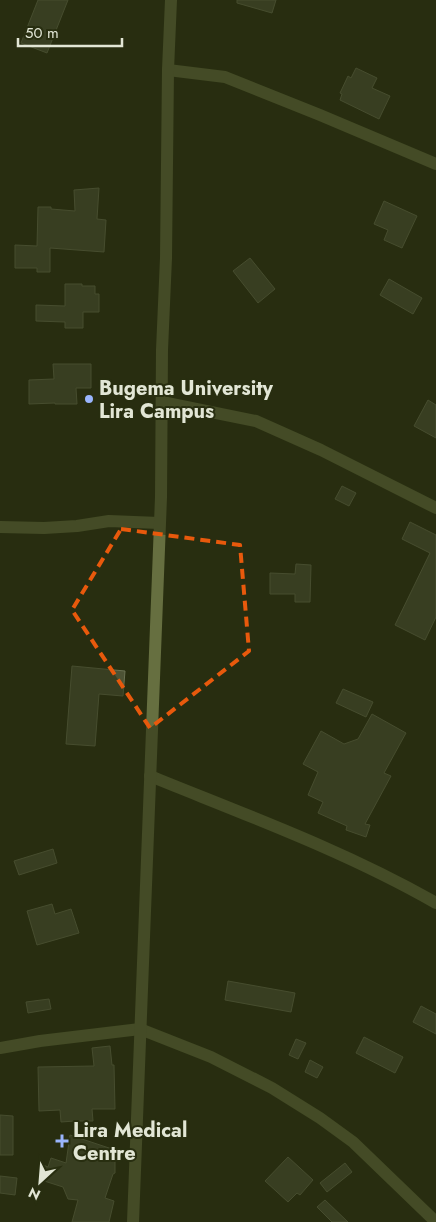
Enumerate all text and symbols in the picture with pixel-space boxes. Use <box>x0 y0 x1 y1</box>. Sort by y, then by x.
scale bar <box>18 15 121 47</box>
text: 50 m <box>25 22 59 44</box>
place label: Bugema University Lira Campus <box>99 374 274 426</box>
marker: Bugema University Lira Campus <box>83 393 95 405</box>
place label: Lira Medical Centre <box>73 1116 187 1168</box>
marker: Lira Medical Centre <box>55 1134 69 1148</box>
north arrow <box>15 1157 65 1207</box>
text: N <box>25 1182 44 1205</box>

